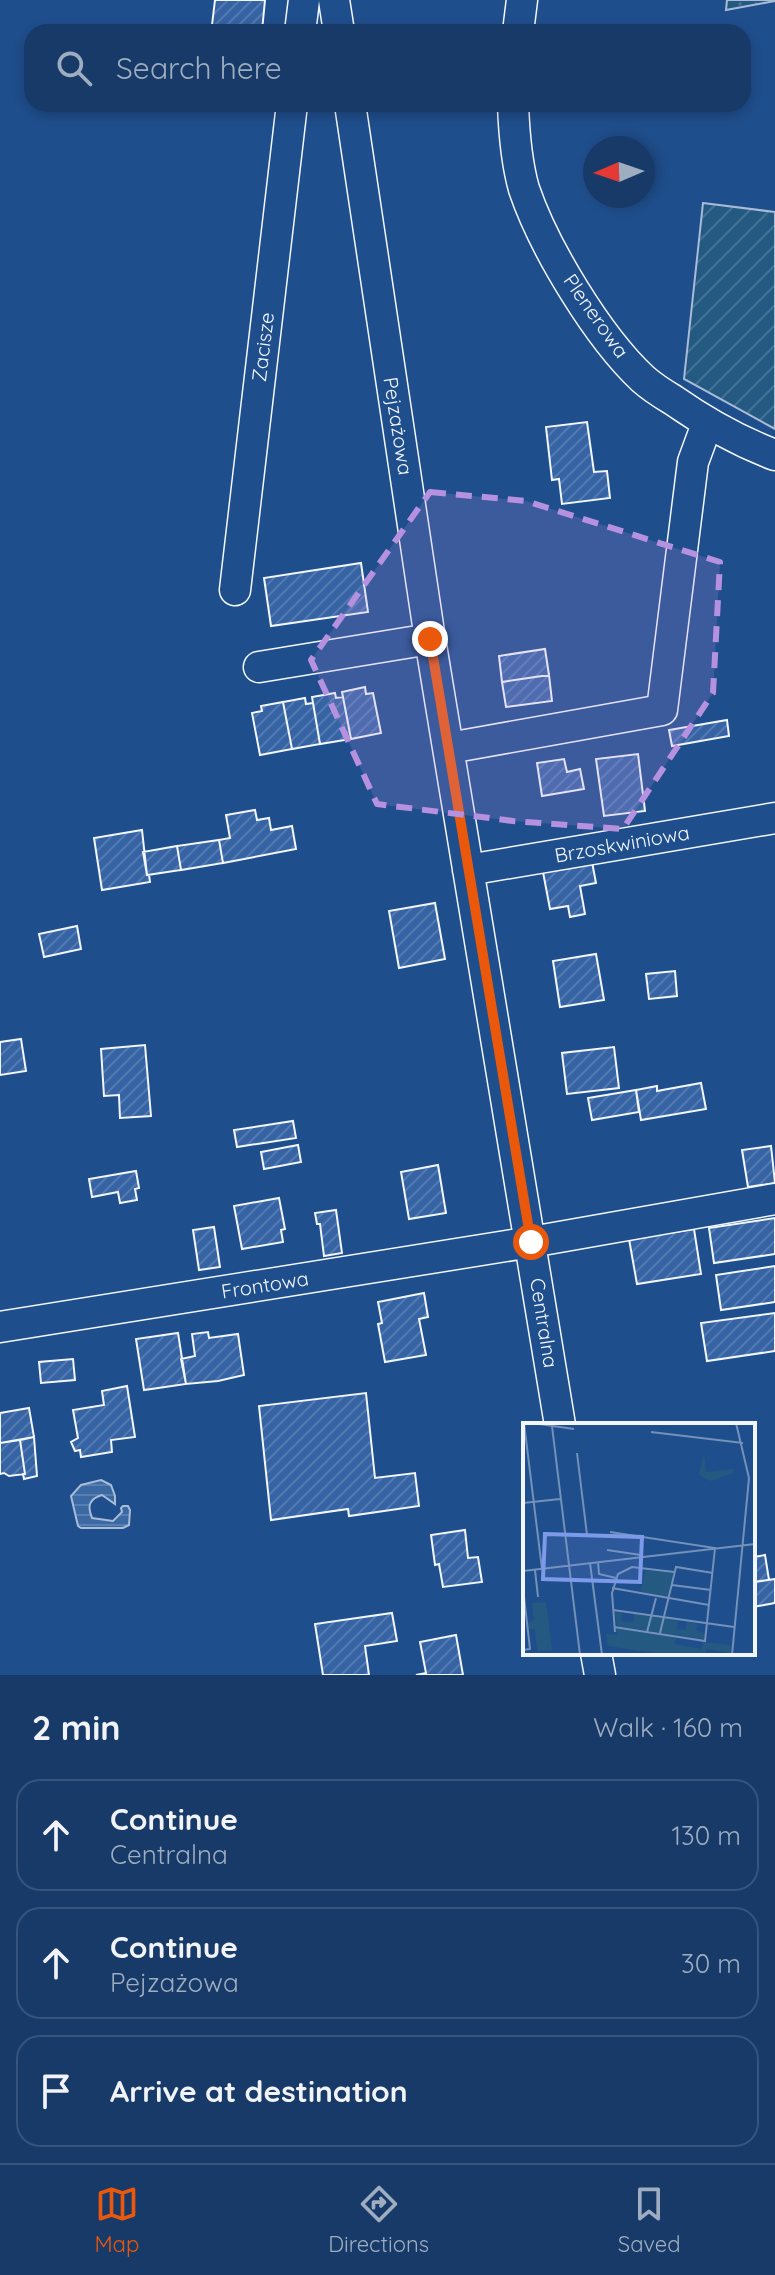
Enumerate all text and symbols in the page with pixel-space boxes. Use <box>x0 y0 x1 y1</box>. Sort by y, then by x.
search box <box>24 24 751 112</box>
icon: search <box>52 46 96 90</box>
text: Search here <box>116 49 282 87</box>
north arrow <box>583 136 655 208</box>
street label: Plenerowa <box>558 269 634 363</box>
street label: Zacisze <box>246 311 279 383</box>
street label: Pejzażowa <box>378 375 419 477</box>
route end <box>412 621 448 657</box>
street label: Brzoskwiniowa <box>552 819 691 868</box>
route start <box>513 1224 549 1260</box>
street label: Frontowa <box>219 1265 310 1304</box>
street label: Centralna <box>525 1276 564 1370</box>
inset map <box>523 1423 755 1655</box>
text: 2 min <box>32 1706 121 1749</box>
text: Walk · 160 m <box>593 1711 743 1744</box>
text: Continue <box>110 1800 238 1838</box>
icon: ahead <box>34 1813 78 1857</box>
text: 130 m <box>671 1819 741 1852</box>
text: Centralna <box>110 1838 228 1871</box>
text: Continue <box>110 1928 238 1966</box>
icon: ahead <box>34 1941 78 1985</box>
text: 30 m <box>681 1947 741 1980</box>
text: Pejzażowa <box>110 1966 239 1999</box>
icon: arrive <box>34 2069 78 2113</box>
text: Arrive at destination <box>110 2072 408 2110</box>
tab: Map <box>94 2182 139 2258</box>
tab: Directions <box>328 2182 429 2258</box>
tab: Saved <box>618 2182 681 2258</box>

